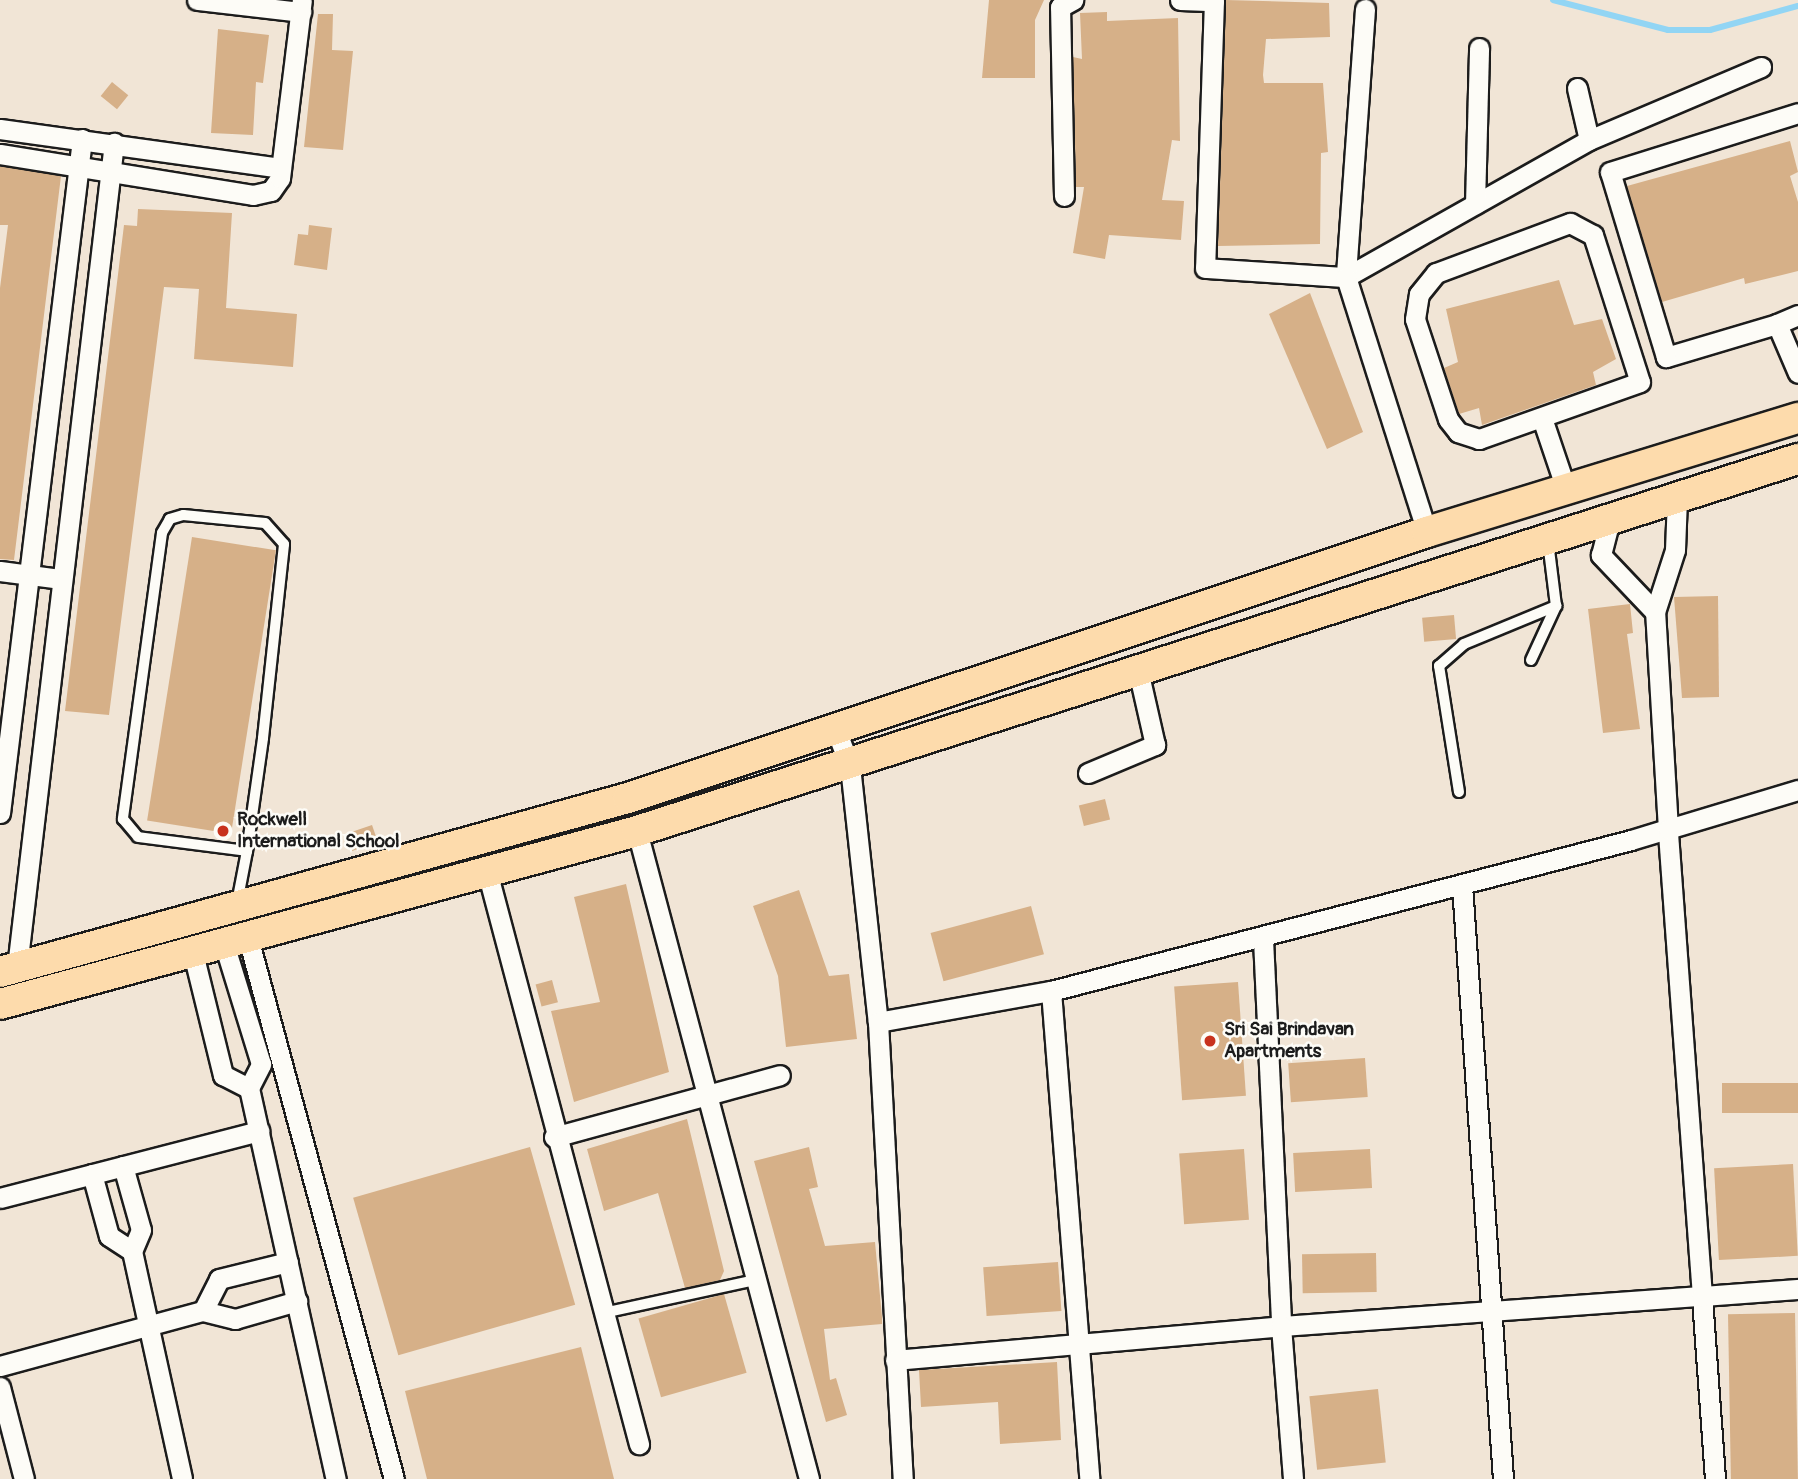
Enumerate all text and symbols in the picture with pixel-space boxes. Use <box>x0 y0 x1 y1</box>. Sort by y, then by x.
place label: Rockwell International School <box>237 809 400 853</box>
marker: Rockwell International School <box>215 823 231 839</box>
place label: Sri Sai Brindavan Apartments <box>1224 1019 1354 1063</box>
marker: Sri Sai Brindavan Apartments <box>1202 1033 1218 1049</box>

